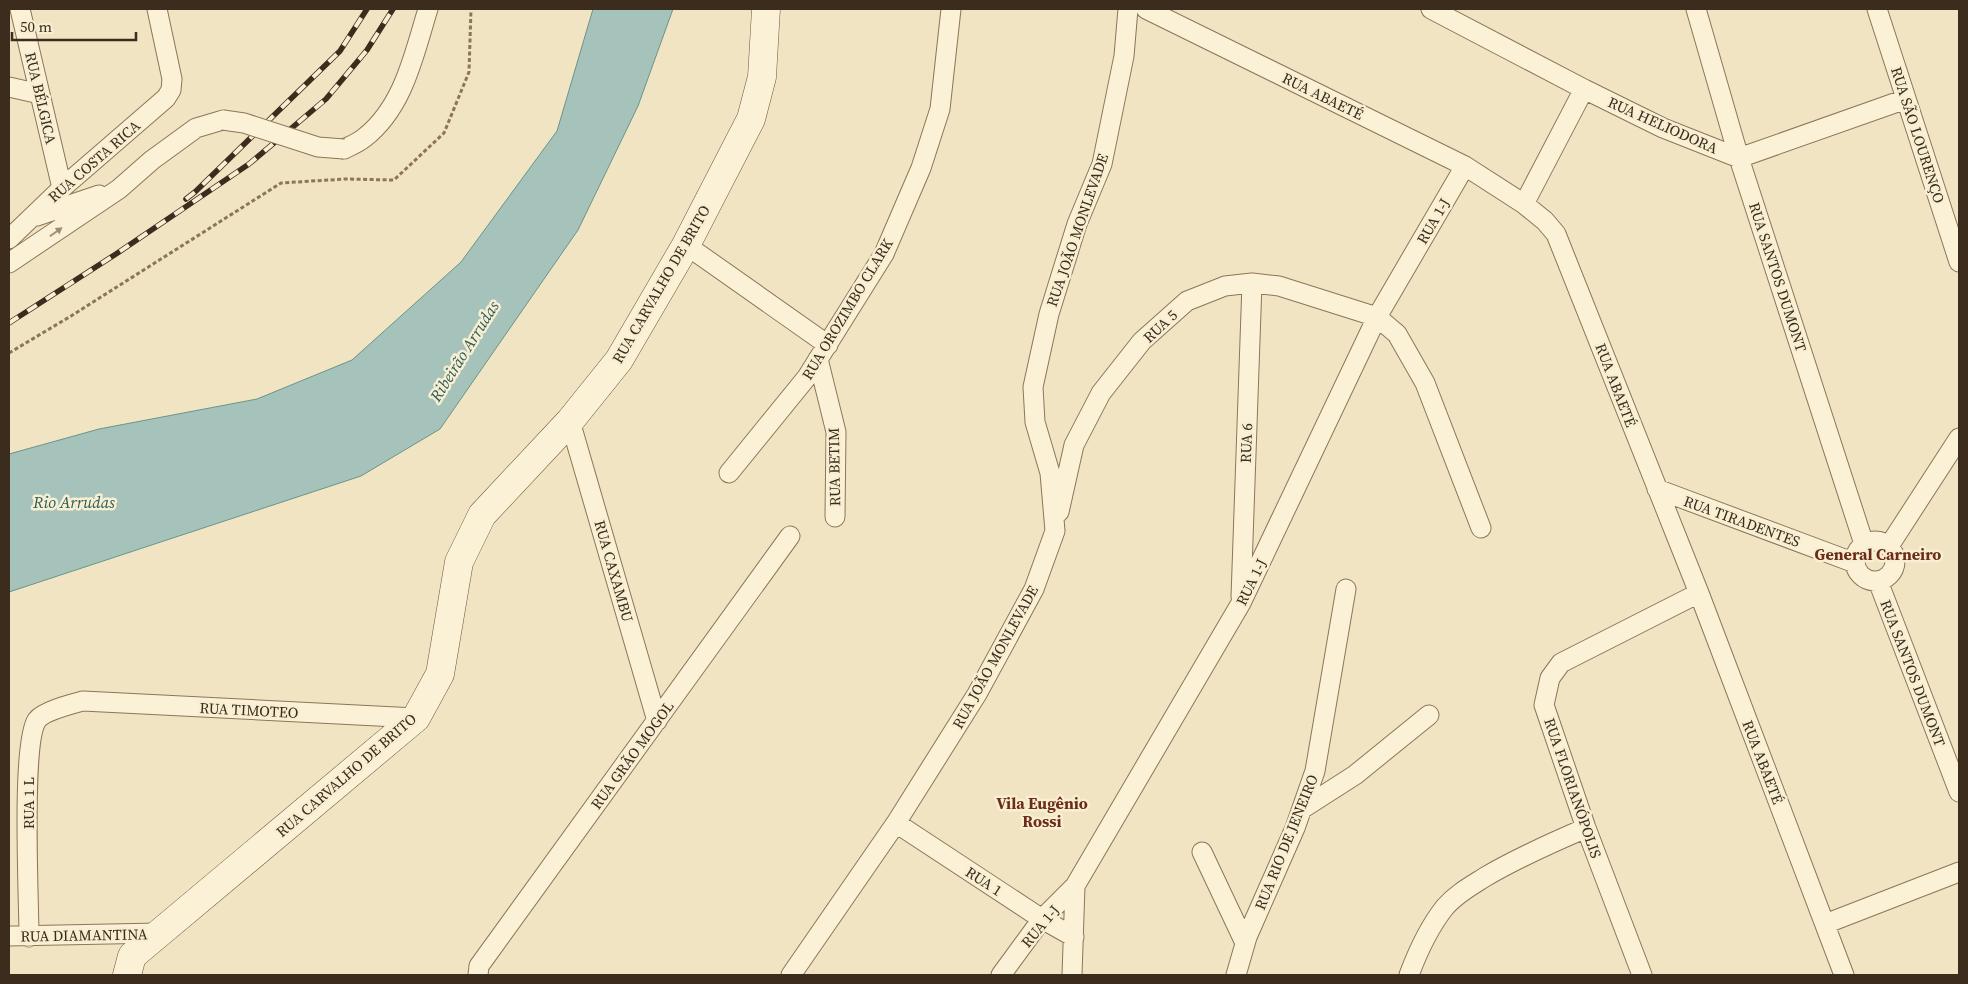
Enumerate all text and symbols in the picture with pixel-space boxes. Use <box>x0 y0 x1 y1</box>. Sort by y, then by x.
scale bar <box>12 10 136 42</box>
text: 50 m <box>20 16 52 37</box>
street label: RUA BÉLGICA <box>20 50 62 146</box>
street label: RUA SÃO LOURENÇO <box>1886 64 1950 206</box>
street label: RUA ABAETÉ <box>1279 67 1367 125</box>
street label: RUA HELIODORA <box>1605 91 1721 159</box>
street label: RUA COSTA RICA <box>43 115 145 207</box>
street label: RUA JOÃO MONLEVADE <box>1041 151 1113 309</box>
street label: RUA 1-J <box>1411 194 1455 248</box>
street label: RUA SANTOS DUMONT <box>1744 200 1812 354</box>
street label: RUA CARVALHO DE BRITO <box>607 201 715 367</box>
one-way arrow <box>49 227 63 237</box>
street label: RUA OROZIMBO CLARK <box>796 234 898 384</box>
water label: Ribeirão Arrudas <box>424 296 504 406</box>
street label: RUA 5 <box>1138 305 1182 347</box>
street label: RUA ABAETÉ <box>1590 340 1642 430</box>
street label: RUA 6 <box>1235 423 1257 463</box>
street label: RUA BETIM <box>823 427 845 507</box>
street label: RUA TIRADENTES <box>1681 490 1803 552</box>
water label: Rio Arrudas <box>32 491 115 513</box>
street label: RUA CAXAMBU <box>589 518 639 624</box>
district label: General Carneiro <box>1815 543 1941 565</box>
street label: RUA 1-J <box>1231 555 1272 609</box>
street label: RUA JOÃO MONLEVADE <box>947 582 1043 732</box>
street label: RUA SANTOS DUMONT <box>1875 596 1951 750</box>
street label: RUA GRÃO MOGOL <box>585 696 679 814</box>
street label: RUA TIMOTEO <box>199 697 299 723</box>
street label: RUA CARVALHO DE BRITO <box>271 708 421 842</box>
street label: RUA FLORIANÓPOLIS <box>1539 715 1607 861</box>
street label: RUA ABAETÉ <box>1737 717 1789 807</box>
street label: RUA RIO DE JENEIRO <box>1249 771 1323 913</box>
street label: RUA 1 L <box>18 777 39 829</box>
district label: Vila Eugênio Rossi <box>996 792 1088 832</box>
street label: RUA 1 <box>962 861 1006 901</box>
street label: RUA 1-J <box>1016 900 1064 952</box>
street label: RUA DIAMANTINA <box>20 923 148 947</box>

